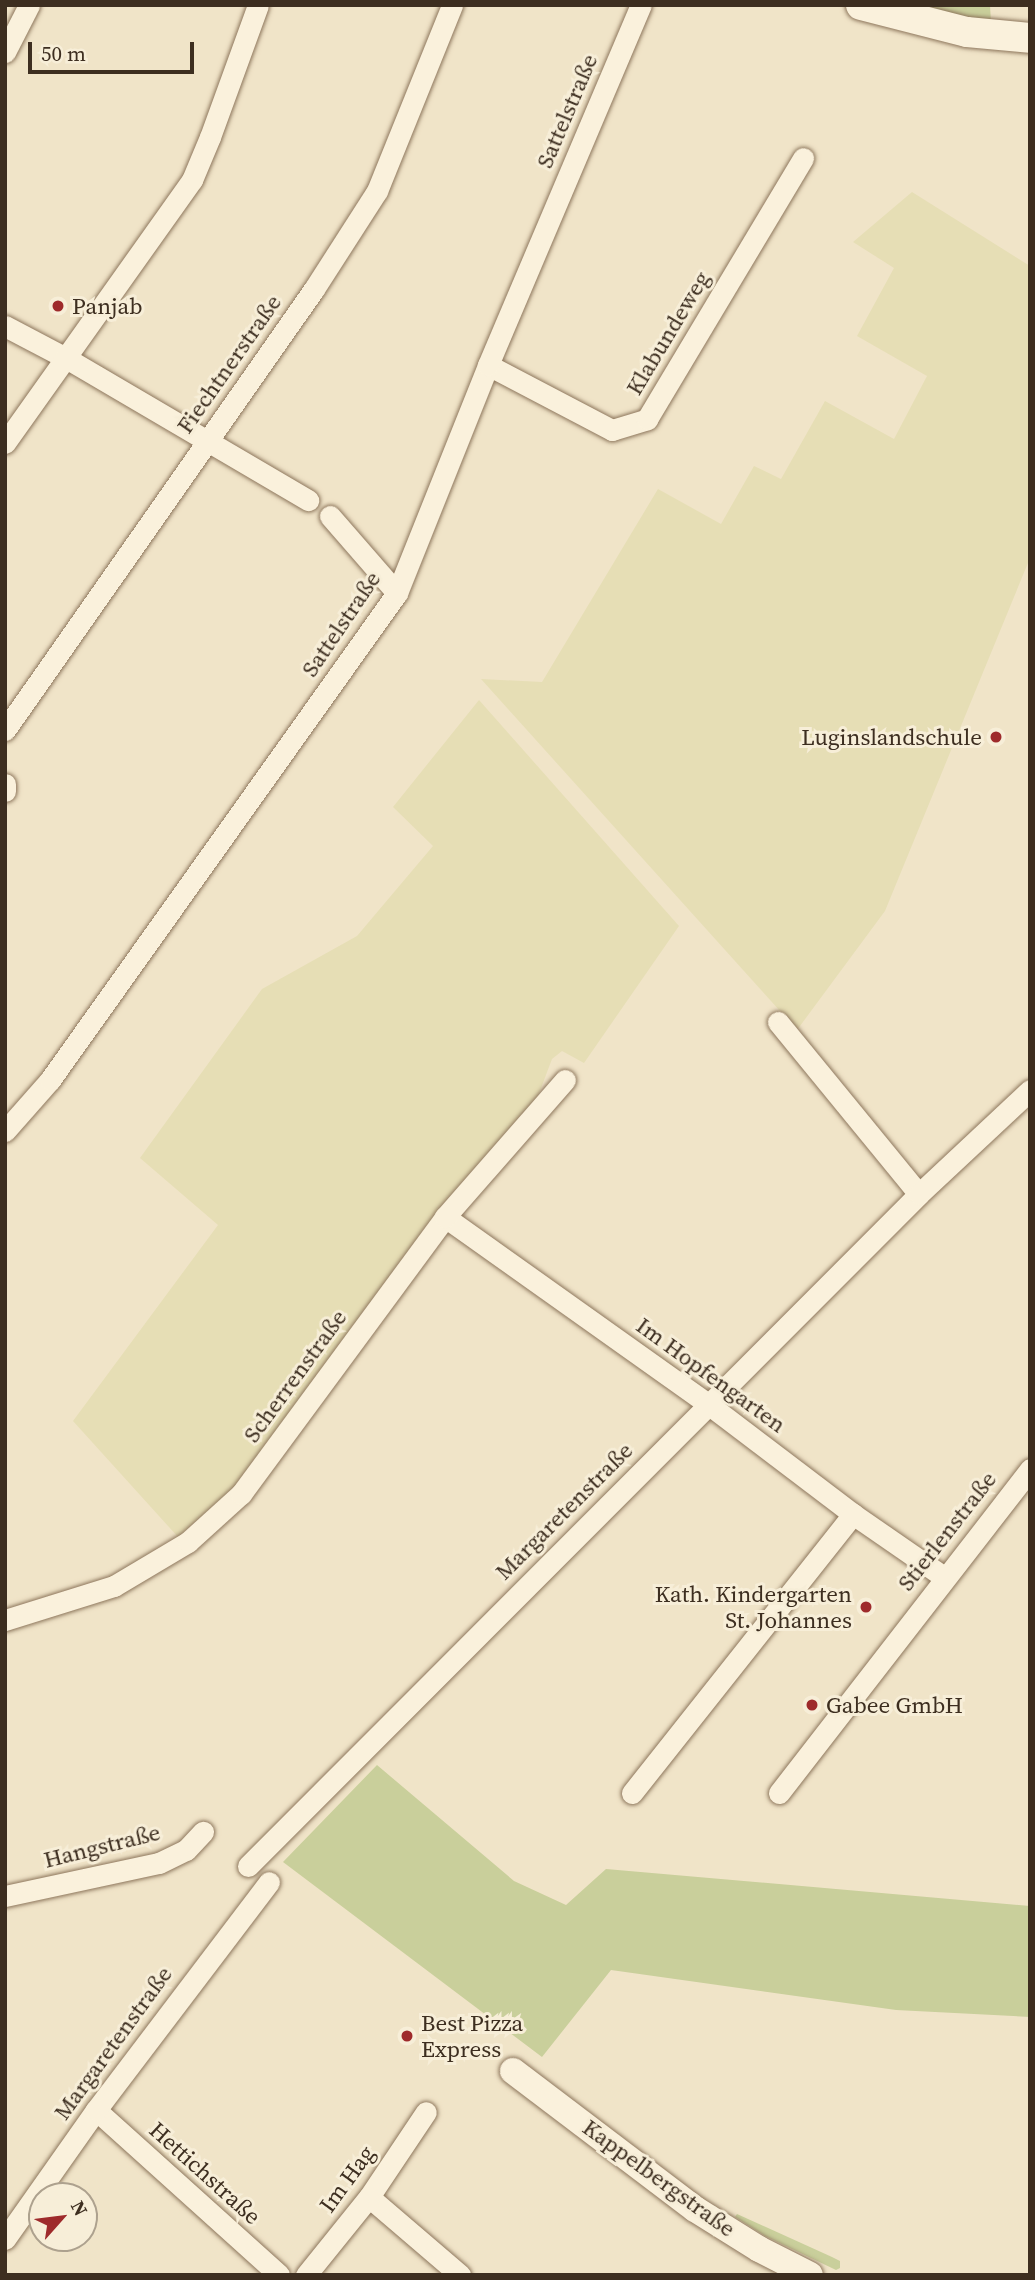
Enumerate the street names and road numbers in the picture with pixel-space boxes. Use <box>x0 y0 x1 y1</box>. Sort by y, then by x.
street label: Sattelstraße <box>531 50 603 172</box>
street label: Klabundeweg <box>620 266 716 400</box>
street label: Fiechtnerstraße <box>171 289 287 439</box>
street label: Sattelstraße <box>296 566 386 682</box>
street label: Scherrenstraße <box>238 1304 352 1448</box>
street label: Im Hopfengarten <box>631 1312 791 1438</box>
street label: Margaretenstraße <box>490 1437 638 1585</box>
street label: Stierlenstraße <box>892 1466 1002 1596</box>
street label: Hangstraße <box>41 1818 163 1874</box>
street label: Margaretenstraße <box>48 1961 178 2125</box>
street label: Kappelbergstraße <box>577 2113 741 2243</box>
street label: Hettichstraße <box>144 2116 266 2230</box>
street label: Im Hag <box>314 2140 380 2218</box>

